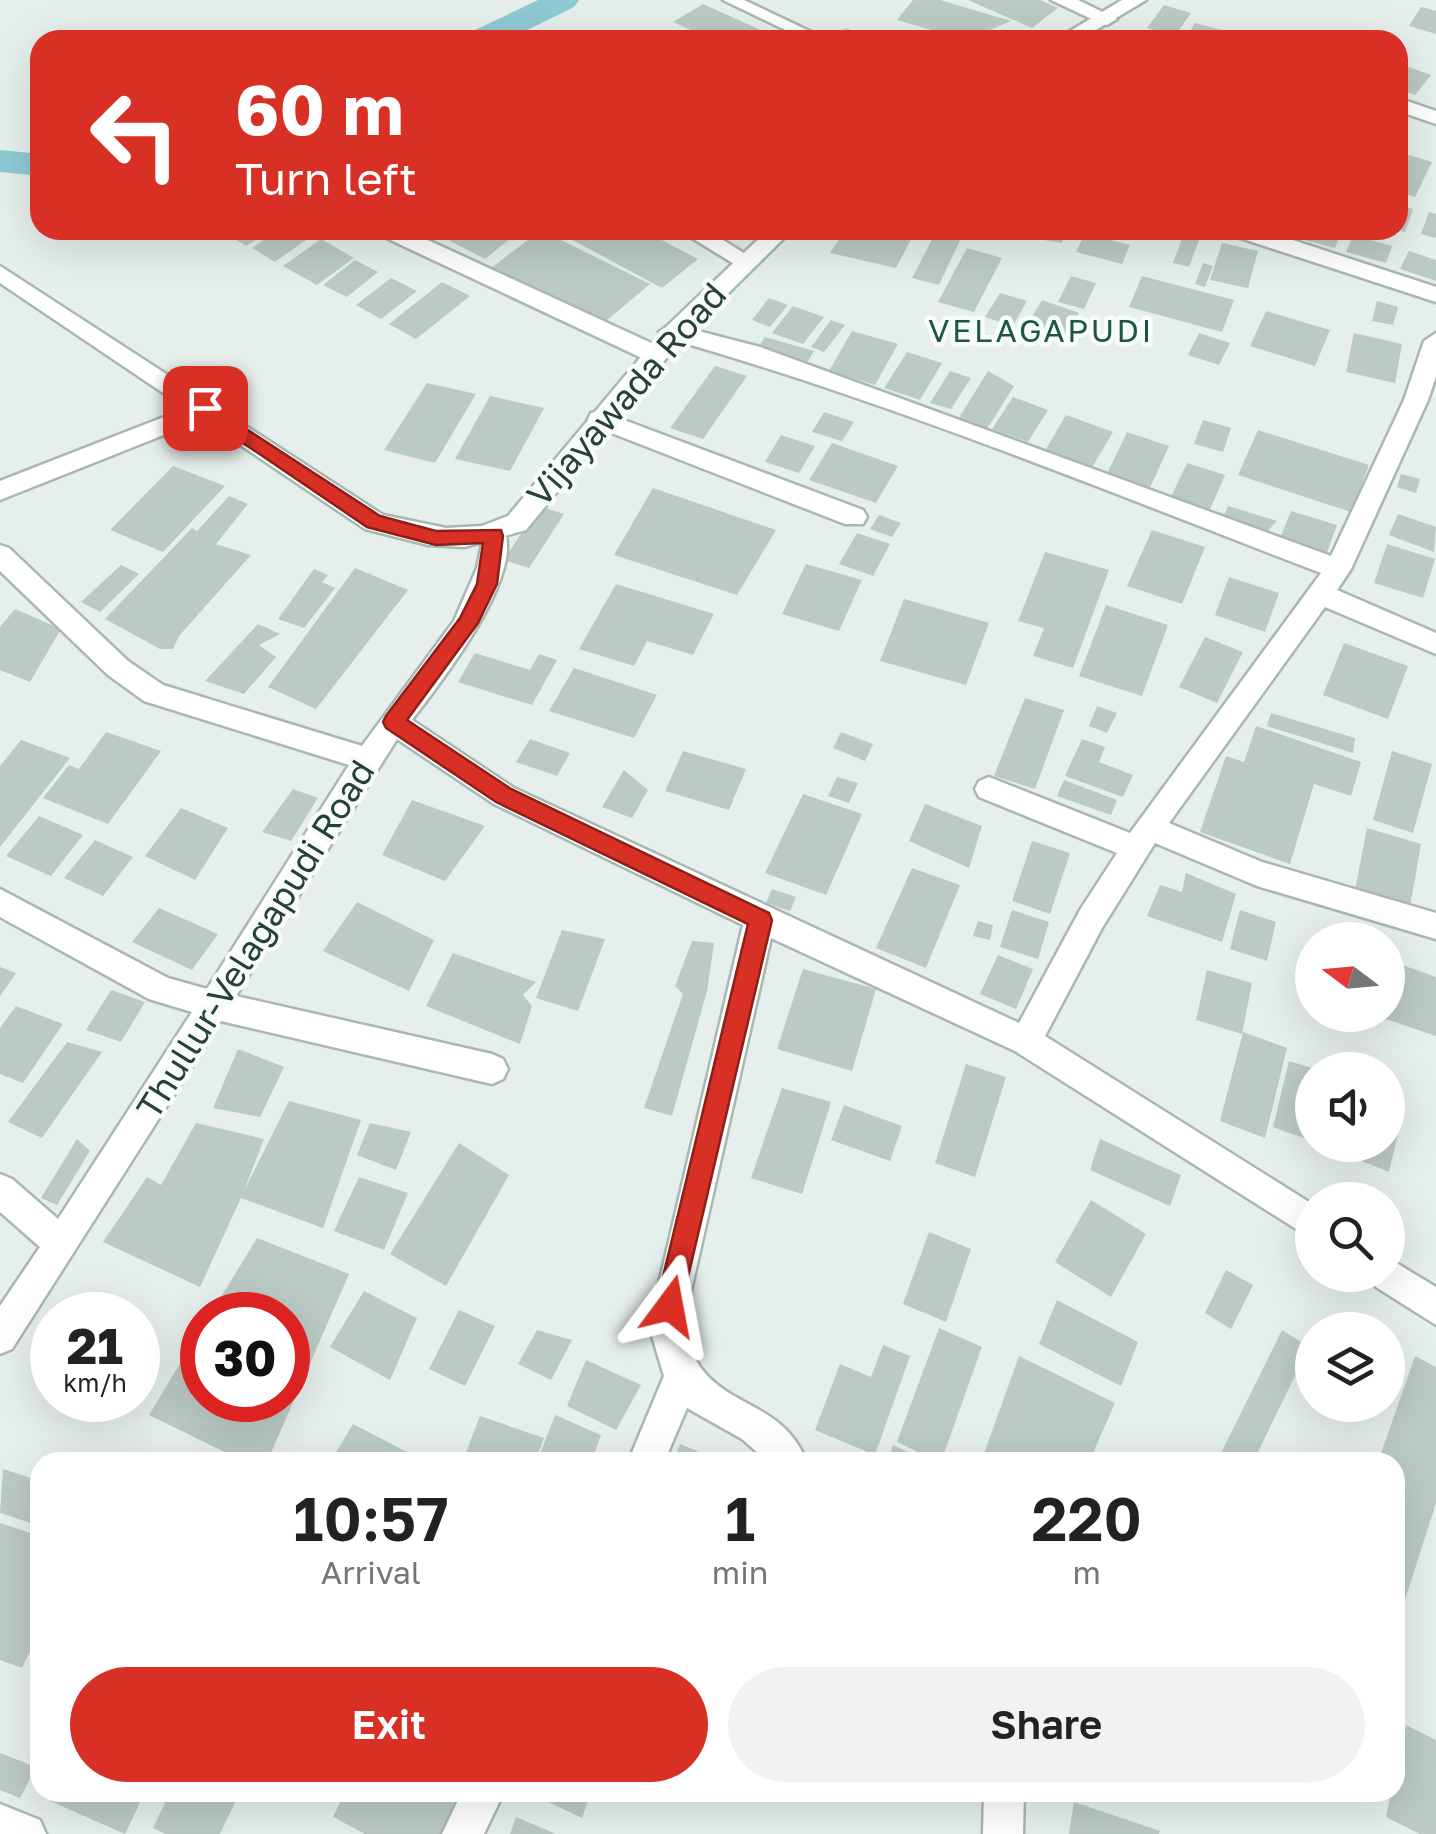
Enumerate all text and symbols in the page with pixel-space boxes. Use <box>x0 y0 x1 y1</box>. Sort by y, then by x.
text: 60 m <box>235 66 404 150</box>
icon: left <box>70 70 200 200</box>
text: Turn left <box>235 151 417 205</box>
street label: Vijayawada Road <box>517 274 735 514</box>
district label: VELAGAPUDI <box>928 311 1154 349</box>
pin <box>163 366 248 451</box>
icon: arrive <box>178 381 233 436</box>
street label: Thullur-Velagapudi Road <box>127 752 383 1126</box>
north arrow <box>1295 922 1405 1032</box>
map controls <box>1295 922 1405 1422</box>
button: sound <box>1295 1052 1405 1162</box>
button: search <box>1295 1182 1405 1292</box>
position arrow <box>618 1254 722 1358</box>
speed limit sign: 30 <box>180 1292 310 1422</box>
button: layers <box>1295 1312 1405 1422</box>
text: 21 <box>67 1315 123 1375</box>
text: km/h <box>63 1367 127 1398</box>
text: 10:57 <box>293 1482 449 1554</box>
text: 1 <box>725 1482 755 1554</box>
text: 220 <box>1032 1482 1142 1554</box>
text: Arrival <box>321 1553 421 1591</box>
text: min <box>712 1553 768 1591</box>
text: m <box>1073 1553 1101 1591</box>
button: Exit <box>70 1667 708 1782</box>
button: Share <box>728 1667 1365 1782</box>

